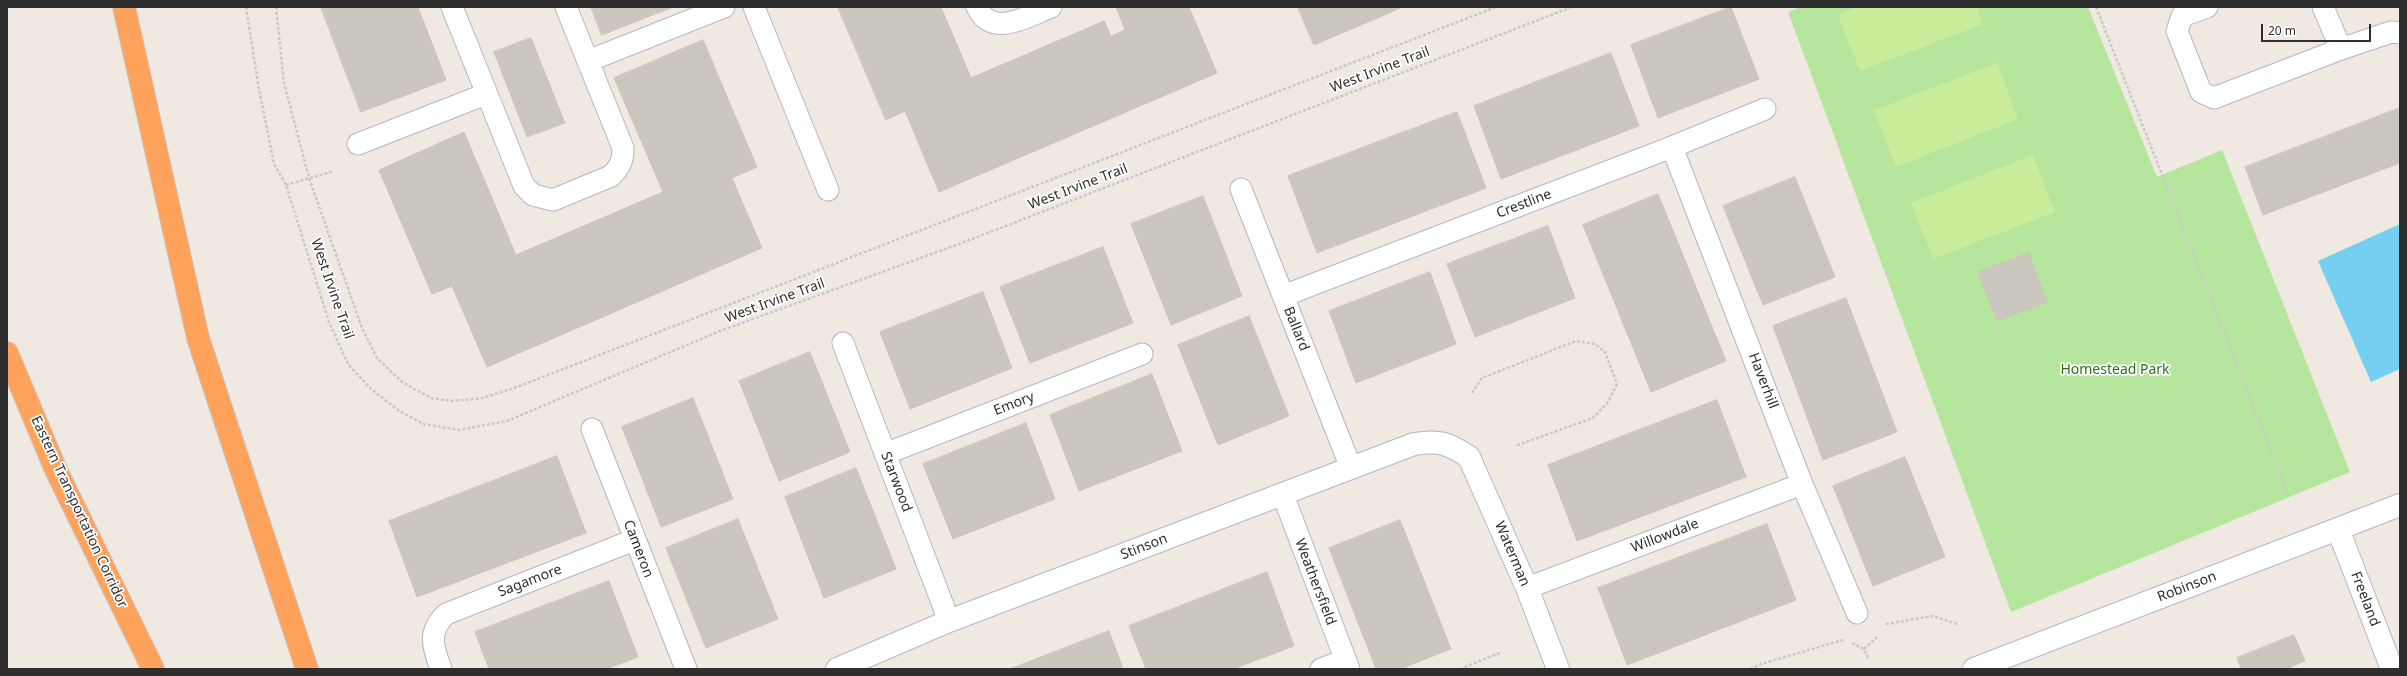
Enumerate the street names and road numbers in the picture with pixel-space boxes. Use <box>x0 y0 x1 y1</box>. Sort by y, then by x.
street label: West Irvine Trail <box>1328 43 1432 97</box>
street label: West Irvine Trail <box>1026 160 1130 214</box>
street label: Crestline <box>1494 186 1554 222</box>
street label: West Irvine Trail <box>307 237 357 341</box>
street label: West Irvine Trail <box>723 275 827 327</box>
street label: Ballard <box>1280 304 1312 354</box>
street label: Haverhill <box>1745 351 1781 411</box>
street label: Emory <box>991 389 1037 419</box>
street label: Eastern Transportation Corridor <box>27 413 131 611</box>
street label: Starwood <box>877 450 915 514</box>
street label: Willowdale <box>1629 515 1701 557</box>
street label: Cameron <box>619 518 657 580</box>
street label: Waterman <box>1491 519 1533 589</box>
street label: Stinson <box>1118 530 1170 564</box>
street label: Weathersfield <box>1291 536 1339 628</box>
street label: Sagamore <box>496 561 564 601</box>
street label: Robinson <box>2155 568 2219 606</box>
street label: Freeland <box>2347 569 2383 629</box>

